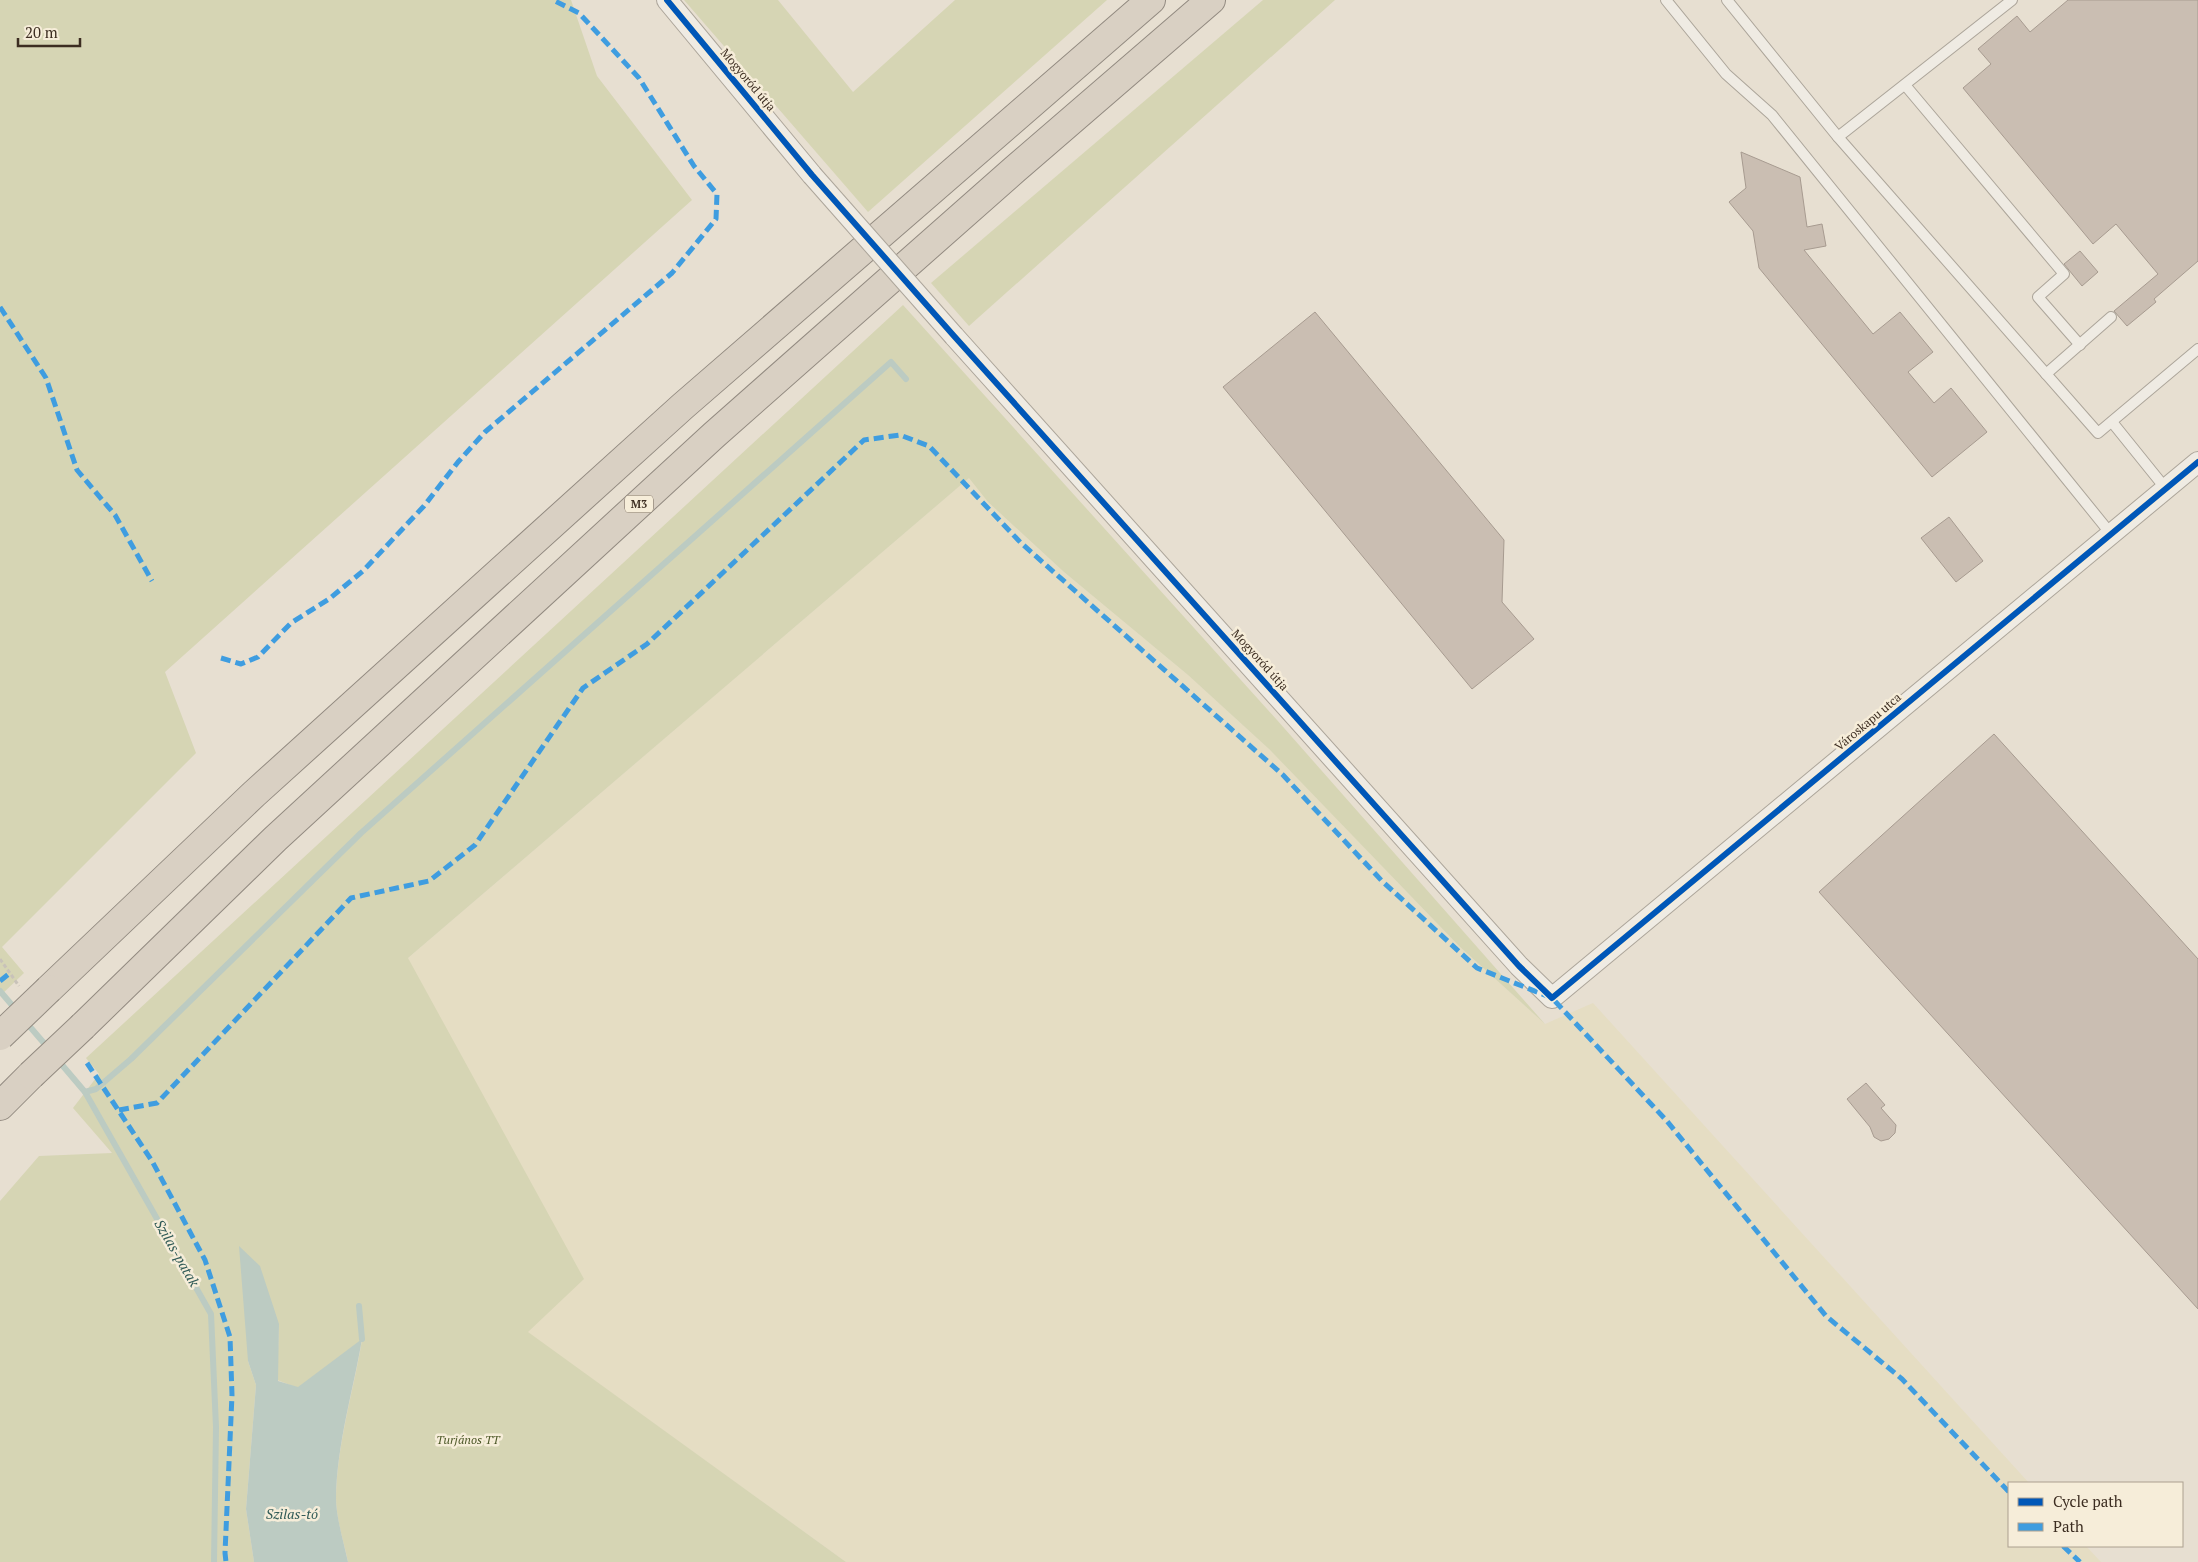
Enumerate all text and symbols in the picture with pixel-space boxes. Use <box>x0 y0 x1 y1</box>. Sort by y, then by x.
scale bar <box>18 15 80 47</box>
text: 20 m <box>25 22 58 42</box>
street label: Mogyoród útja <box>718 45 779 114</box>
road number: M3 <box>625 496 653 512</box>
street label: Mogyoród útja <box>1229 626 1292 693</box>
street label: Városkapu utca <box>1831 689 1904 754</box>
water label: Szilas-patak <box>151 1216 204 1290</box>
park label: Turjános TT <box>436 1432 501 1447</box>
legend <box>2008 1482 2183 1547</box>
text: Cycle path <box>2053 1491 2123 1511</box>
water label: Szilas-tó <box>266 1504 318 1523</box>
text: Path <box>2053 1516 2084 1536</box>

